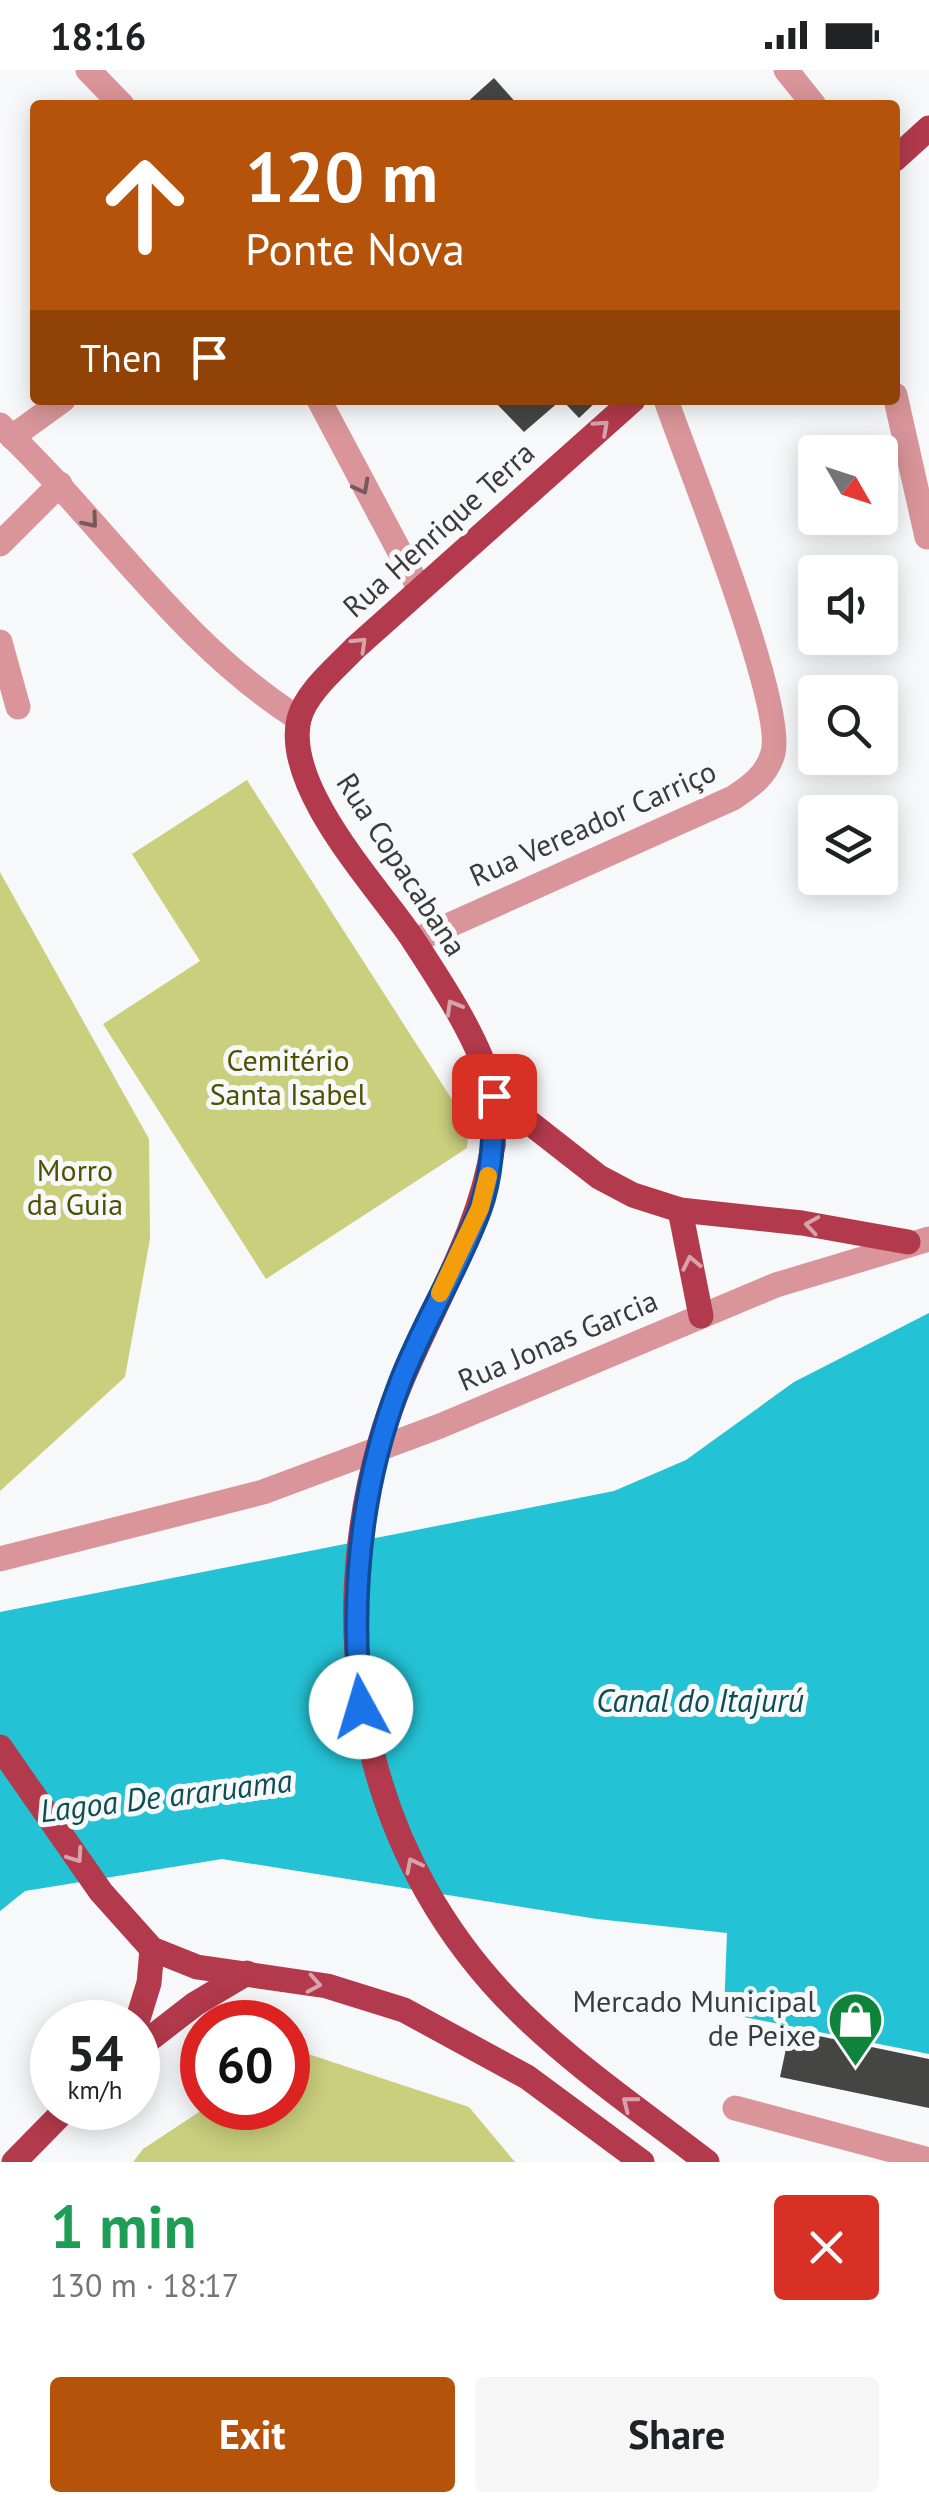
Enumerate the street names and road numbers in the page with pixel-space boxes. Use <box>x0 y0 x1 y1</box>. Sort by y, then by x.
street label: Rua Henrique Terra <box>334 433 542 625</box>
street label: Rua Vereador Carriço <box>463 751 722 895</box>
street label: Rua Copacabana <box>329 765 476 963</box>
street label: Rua Jonas Garcia <box>452 1280 663 1399</box>

